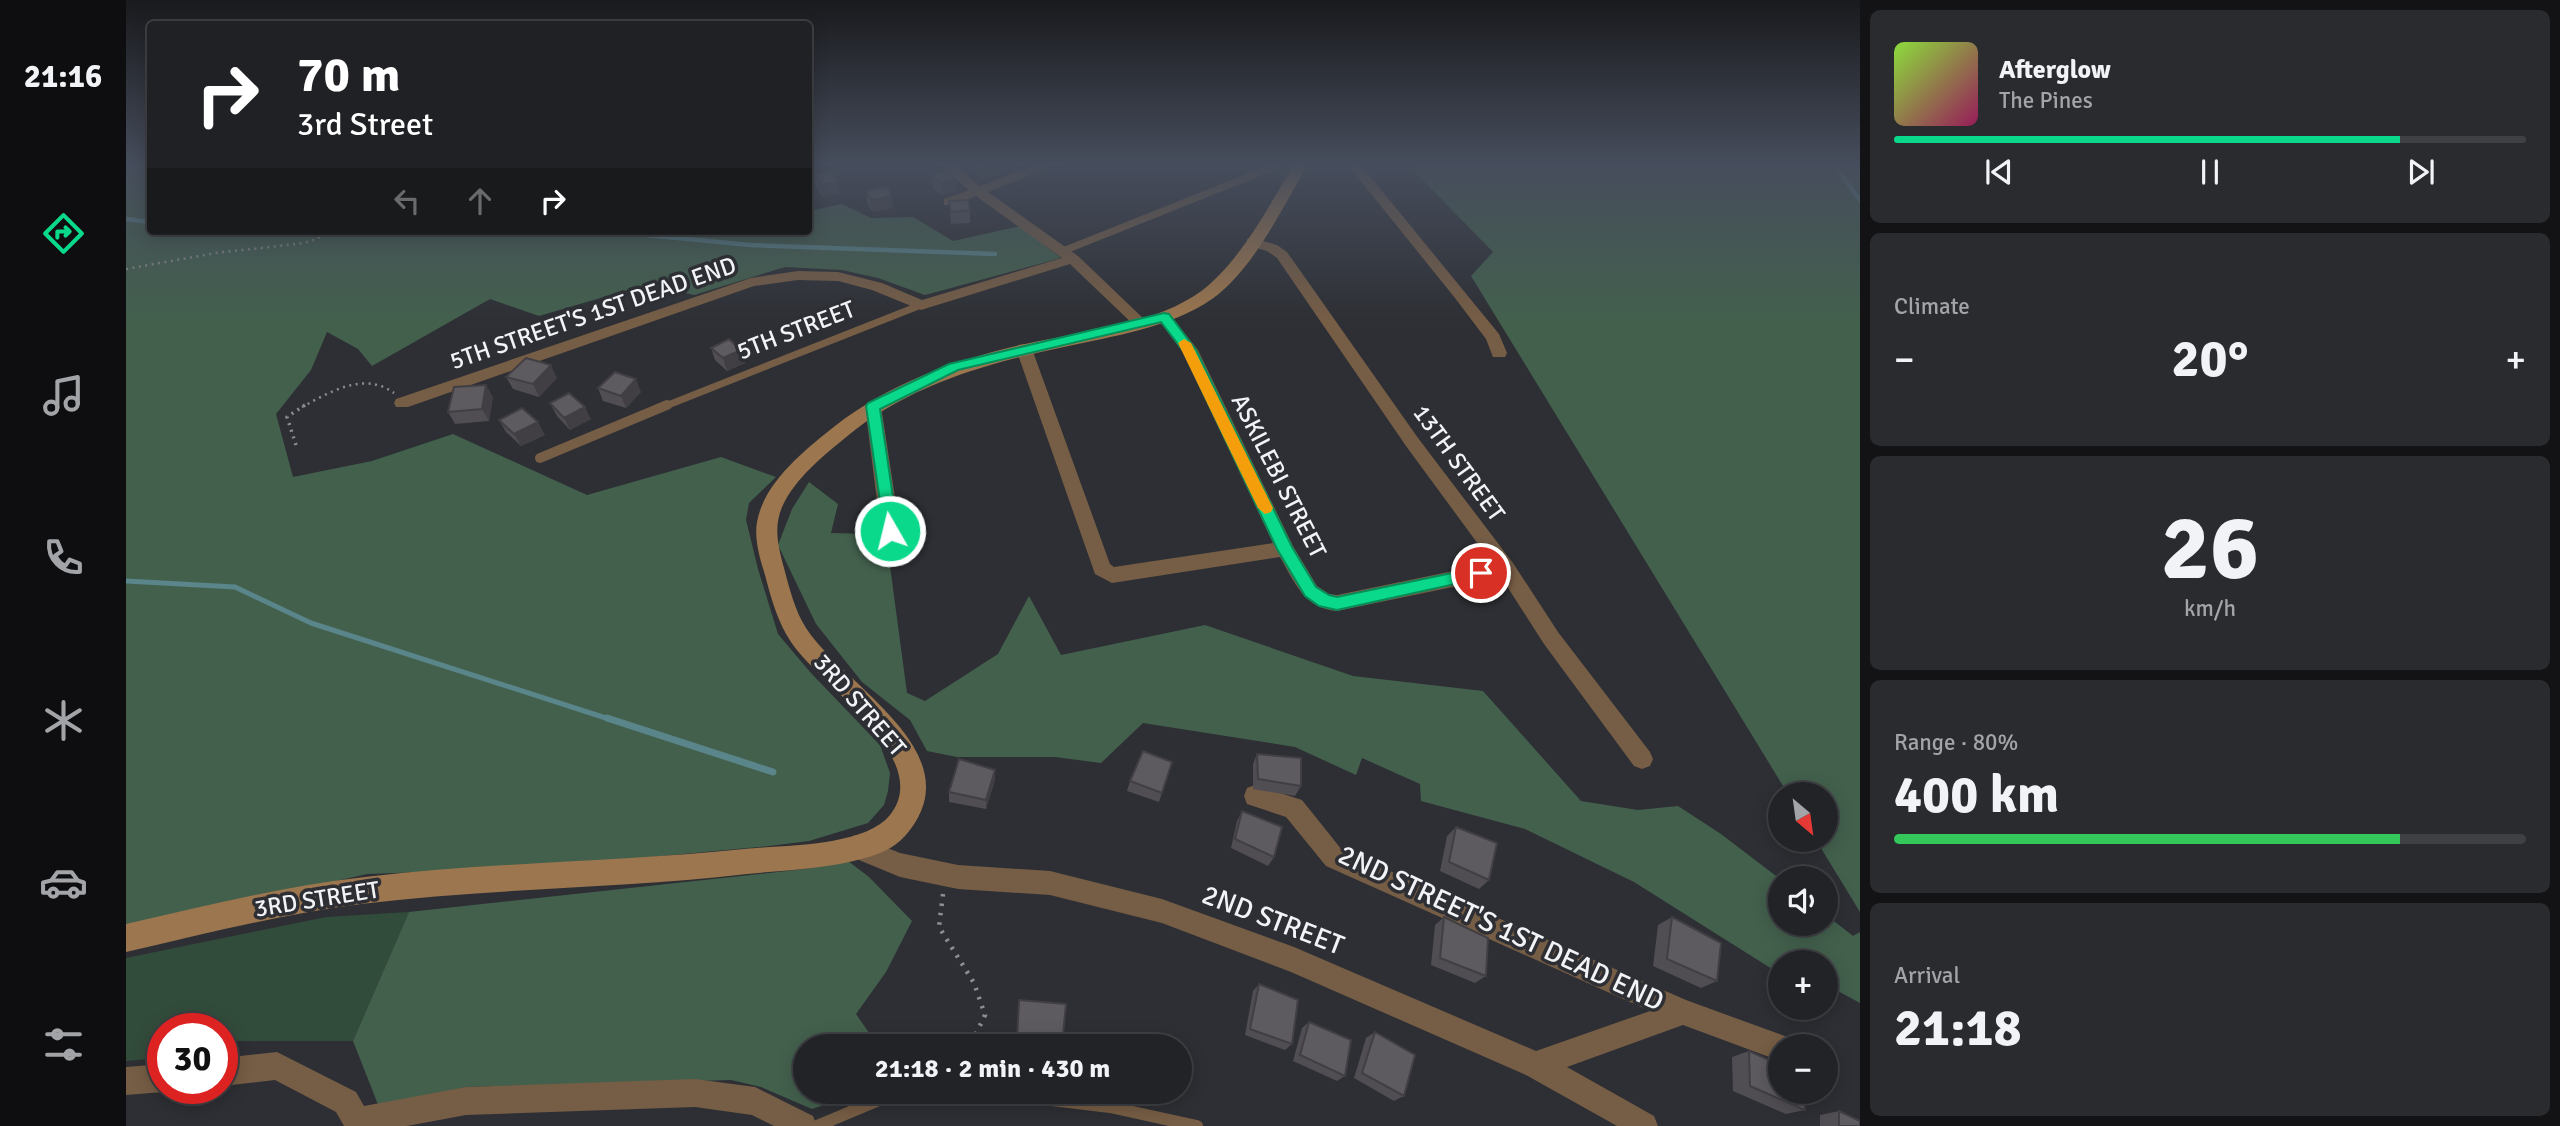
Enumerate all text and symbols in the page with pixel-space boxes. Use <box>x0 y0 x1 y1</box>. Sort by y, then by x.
text: 70 m <box>297 45 400 105</box>
icon: right <box>182 49 273 140</box>
text: Afterglow <box>1999 54 2111 86</box>
text: 21:16 <box>24 57 102 96</box>
text: The Pines <box>1999 86 2093 115</box>
text: 3rd Street <box>297 105 433 144</box>
icon: previous <box>1980 153 2018 191</box>
icon: pause <box>2191 153 2229 191</box>
icon: next <box>2402 153 2440 191</box>
icon: left <box>388 182 426 220</box>
icon: ahead <box>461 182 499 220</box>
icon: right <box>534 182 572 220</box>
icon: directions <box>39 209 88 258</box>
street label: 5TH STREET'S 1ST DEAD END <box>446 250 740 376</box>
text: Climate <box>1894 292 1970 321</box>
street label: 5TH STREET <box>733 294 859 366</box>
text: 20° <box>2172 327 2248 391</box>
text: − <box>1894 336 1915 383</box>
text: + <box>2505 336 2526 383</box>
icon: music <box>39 371 88 420</box>
street label: ASKILEBI STREET <box>1225 389 1333 563</box>
street label: 13TH STREET <box>1407 399 1512 527</box>
text: 26 <box>2161 492 2259 605</box>
position arrow <box>853 494 927 568</box>
icon: phone <box>39 533 88 582</box>
pin <box>1451 543 1511 603</box>
icon: arrive <box>1462 554 1500 592</box>
text: km/h <box>2184 594 2236 623</box>
street label: 3RD STREET <box>807 648 913 763</box>
icon: climate <box>39 696 88 745</box>
text: Range · 80% <box>1894 728 2018 757</box>
text: 400 km <box>1894 763 2059 827</box>
north arrow <box>1768 782 1838 852</box>
map controls <box>1768 782 1838 1104</box>
street label: 2ND STREET'S 1ST DEAD END <box>1333 838 1669 1018</box>
icon: car <box>39 858 88 907</box>
button: sound <box>1768 866 1838 936</box>
street label: 3RD STREET <box>252 874 382 924</box>
street label: 2ND STREET <box>1197 877 1349 963</box>
button: + <box>1768 950 1838 1020</box>
text: Arrival <box>1894 961 1960 990</box>
text: 21:18 <box>1894 996 2022 1060</box>
speed limit sign: 30 <box>147 1013 238 1104</box>
icon: filters <box>39 1020 88 1069</box>
button: − <box>1768 1034 1838 1104</box>
text: 21:18 · 2 min · 430 m <box>875 1053 1110 1085</box>

